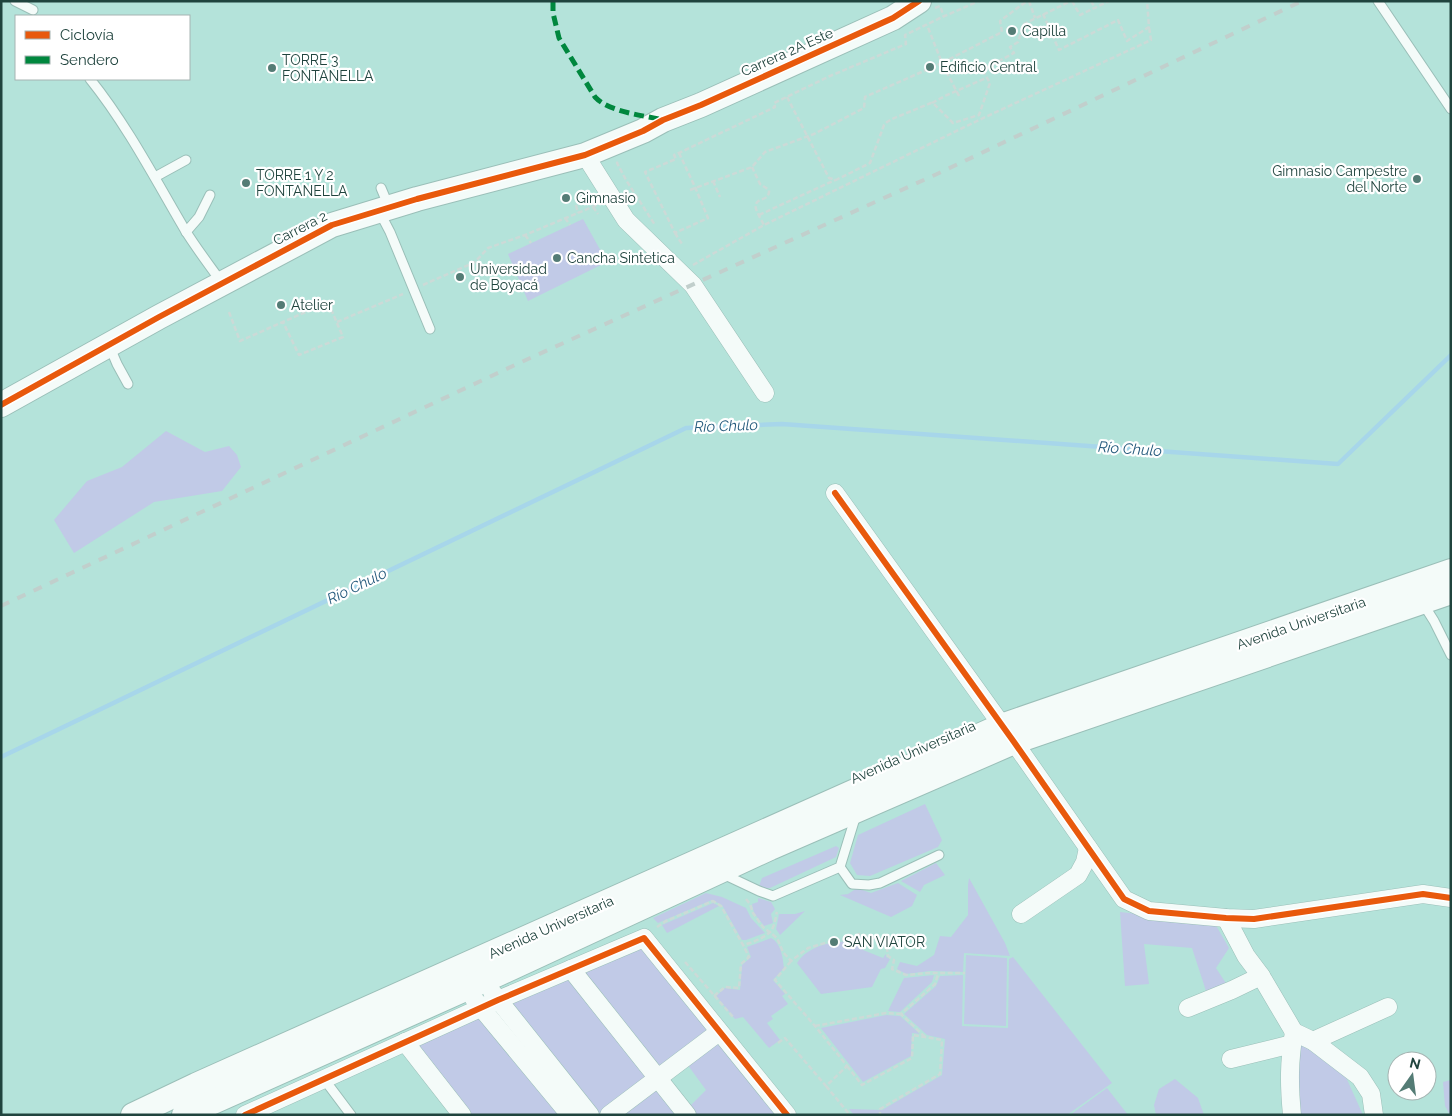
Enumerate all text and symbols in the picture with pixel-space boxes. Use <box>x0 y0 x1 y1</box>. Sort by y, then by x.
legend <box>15 15 190 80</box>
place label: Capilla <box>1022 23 1066 39</box>
street label: Carrera 2A Este <box>738 25 836 79</box>
marker: Capilla <box>1006 25 1018 37</box>
text: Ciclovía <box>60 26 114 44</box>
text: Sendero <box>60 51 119 69</box>
place label: TORRE 3 FONTANELLA <box>282 52 374 84</box>
place label: Edificio Central <box>940 59 1037 75</box>
marker: Edificio Central <box>924 61 936 73</box>
marker: TORRE 3 FONTANELLA <box>266 62 278 74</box>
place label: Gimnasio Campestre del Norte <box>1272 163 1407 195</box>
place label: TORRE 1 Y 2 FONTANELLA <box>256 167 348 199</box>
marker: Gimnasio Campestre del Norte <box>1411 173 1423 185</box>
marker: TORRE 1 Y 2 FONTANELLA <box>240 177 252 189</box>
place label: Gimnasio <box>576 190 636 206</box>
marker: Gimnasio <box>560 192 572 204</box>
street label: Carrera 2 <box>270 208 330 248</box>
place label: Cancha Sintetica <box>567 250 675 266</box>
marker: Cancha Sintetica <box>551 252 563 264</box>
place label: Universidad de Boyacá <box>470 261 547 293</box>
marker: Universidad de Boyacá <box>454 271 466 283</box>
place label: Atelier <box>291 297 333 313</box>
marker: Atelier <box>275 299 287 311</box>
water label: Río Chulo <box>694 416 758 436</box>
water label: Río Chulo <box>1097 438 1163 460</box>
water label: Río Chulo <box>324 564 390 608</box>
street label: Avenida Universitaria <box>1234 593 1368 653</box>
street label: Avenida Universitaria <box>848 717 978 787</box>
street label: Avenida Universitaria <box>486 892 616 962</box>
place label: SAN VIATOR <box>844 934 925 950</box>
marker: SAN VIATOR <box>828 936 840 948</box>
north arrow <box>1387 1051 1437 1101</box>
text: N <box>1408 1054 1422 1072</box>

